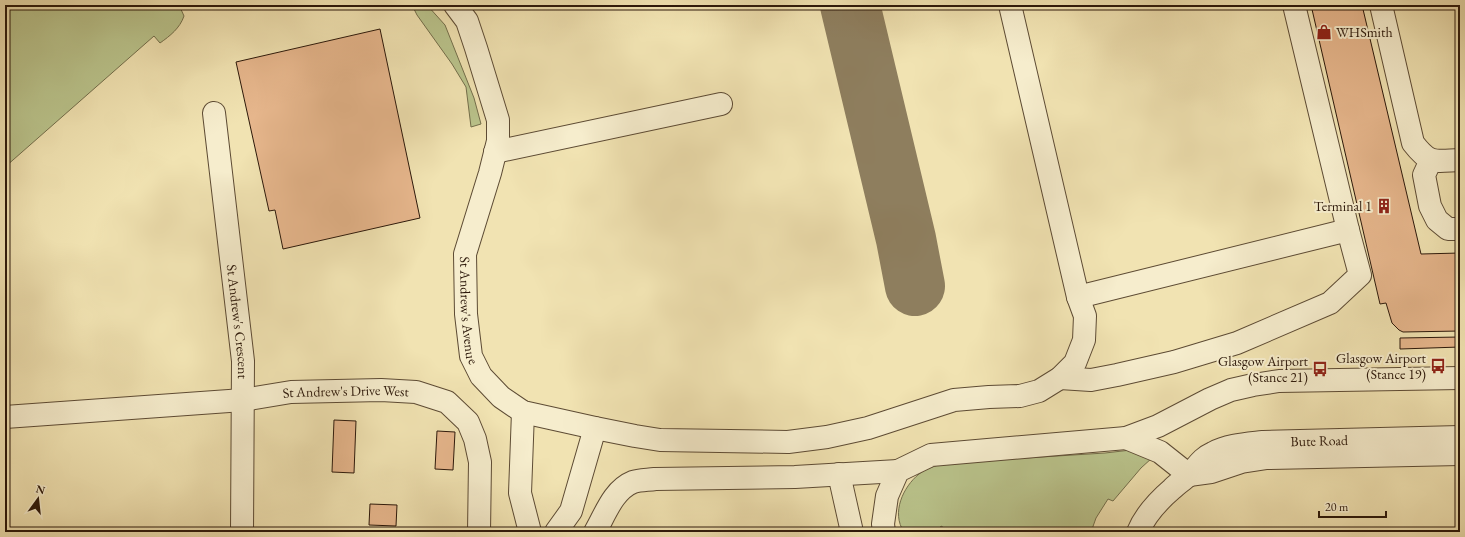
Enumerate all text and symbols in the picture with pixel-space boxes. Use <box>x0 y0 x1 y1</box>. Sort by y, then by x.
shop icon: WHSmith <box>1315 23 1333 41</box>
place label: WHSmith <box>1336 23 1393 41</box>
place label: Terminal 1 <box>1314 197 1372 215</box>
building icon: Terminal 1 <box>1375 197 1393 215</box>
street label: St Andrew's Avenue <box>456 256 483 368</box>
street label: St Andrew's Crescent <box>223 263 252 380</box>
place label: Glasgow Airport (Stance 19) <box>1336 349 1427 383</box>
place label: Glasgow Airport (Stance 21) <box>1218 352 1309 386</box>
bus stop icon: Glasgow Airport (Stance 19) <box>1429 357 1447 375</box>
bus stop icon: Glasgow Airport (Stance 21) <box>1311 360 1329 378</box>
street label: St Andrew's Drive West <box>281 381 410 402</box>
street label: Bute Road <box>1290 431 1349 450</box>
north arrow <box>18 479 58 519</box>
text: N <box>34 481 47 497</box>
scale bar <box>1319 493 1386 519</box>
text: 20 m <box>1325 499 1349 515</box>

